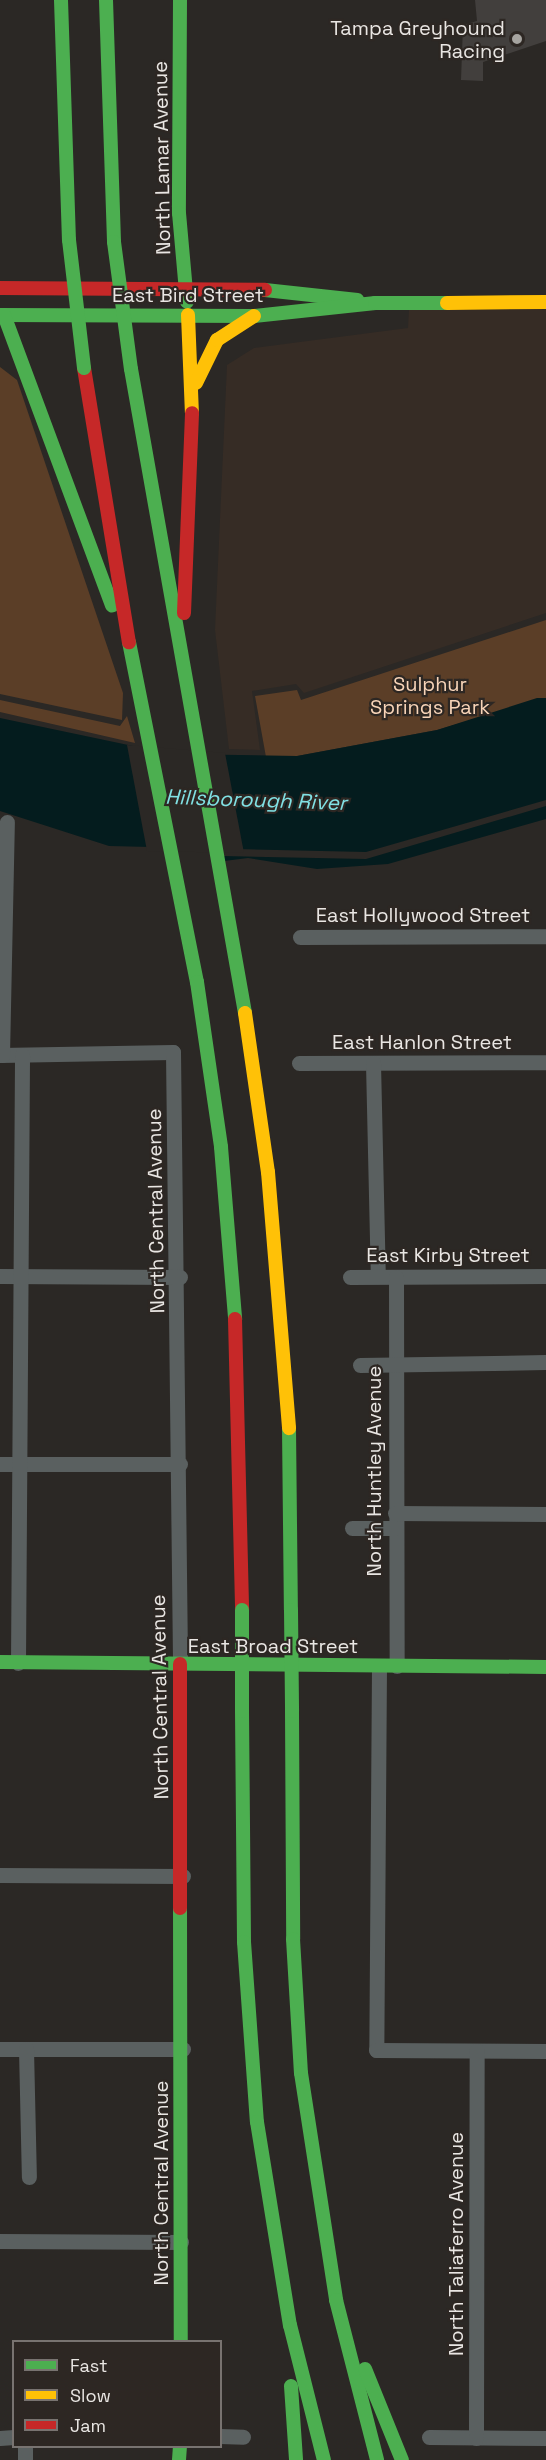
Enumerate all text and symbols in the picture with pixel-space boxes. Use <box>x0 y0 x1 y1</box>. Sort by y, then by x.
place label: Tampa Greyhound Racing <box>330 16 505 63</box>
marker: Tampa Greyhound Racing <box>510 32 524 46</box>
street label: North Lamar Avenue <box>148 61 176 255</box>
street label: East Bird Street <box>112 283 264 307</box>
park label: Sulphur Springs Park <box>370 672 490 719</box>
water label: Hillsborough River <box>165 784 347 816</box>
street label: East Hollywood Street <box>316 903 530 927</box>
street label: East Hanlon Street <box>332 1030 512 1054</box>
street label: North Central Avenue <box>142 1108 170 1314</box>
street label: East Kirby Street <box>366 1243 530 1267</box>
street label: North Huntley Avenue <box>362 1365 386 1577</box>
street label: North Central Avenue <box>146 1594 174 1800</box>
street label: East Broad Street <box>188 1634 358 1658</box>
street label: North Central Avenue <box>149 2080 173 2286</box>
street label: North Taliaferro Avenue <box>444 2131 468 2357</box>
legend <box>12 2340 222 2448</box>
text: Fast <box>70 2354 107 2377</box>
text: Slow <box>70 2384 111 2407</box>
text: Jam <box>70 2414 106 2437</box>

